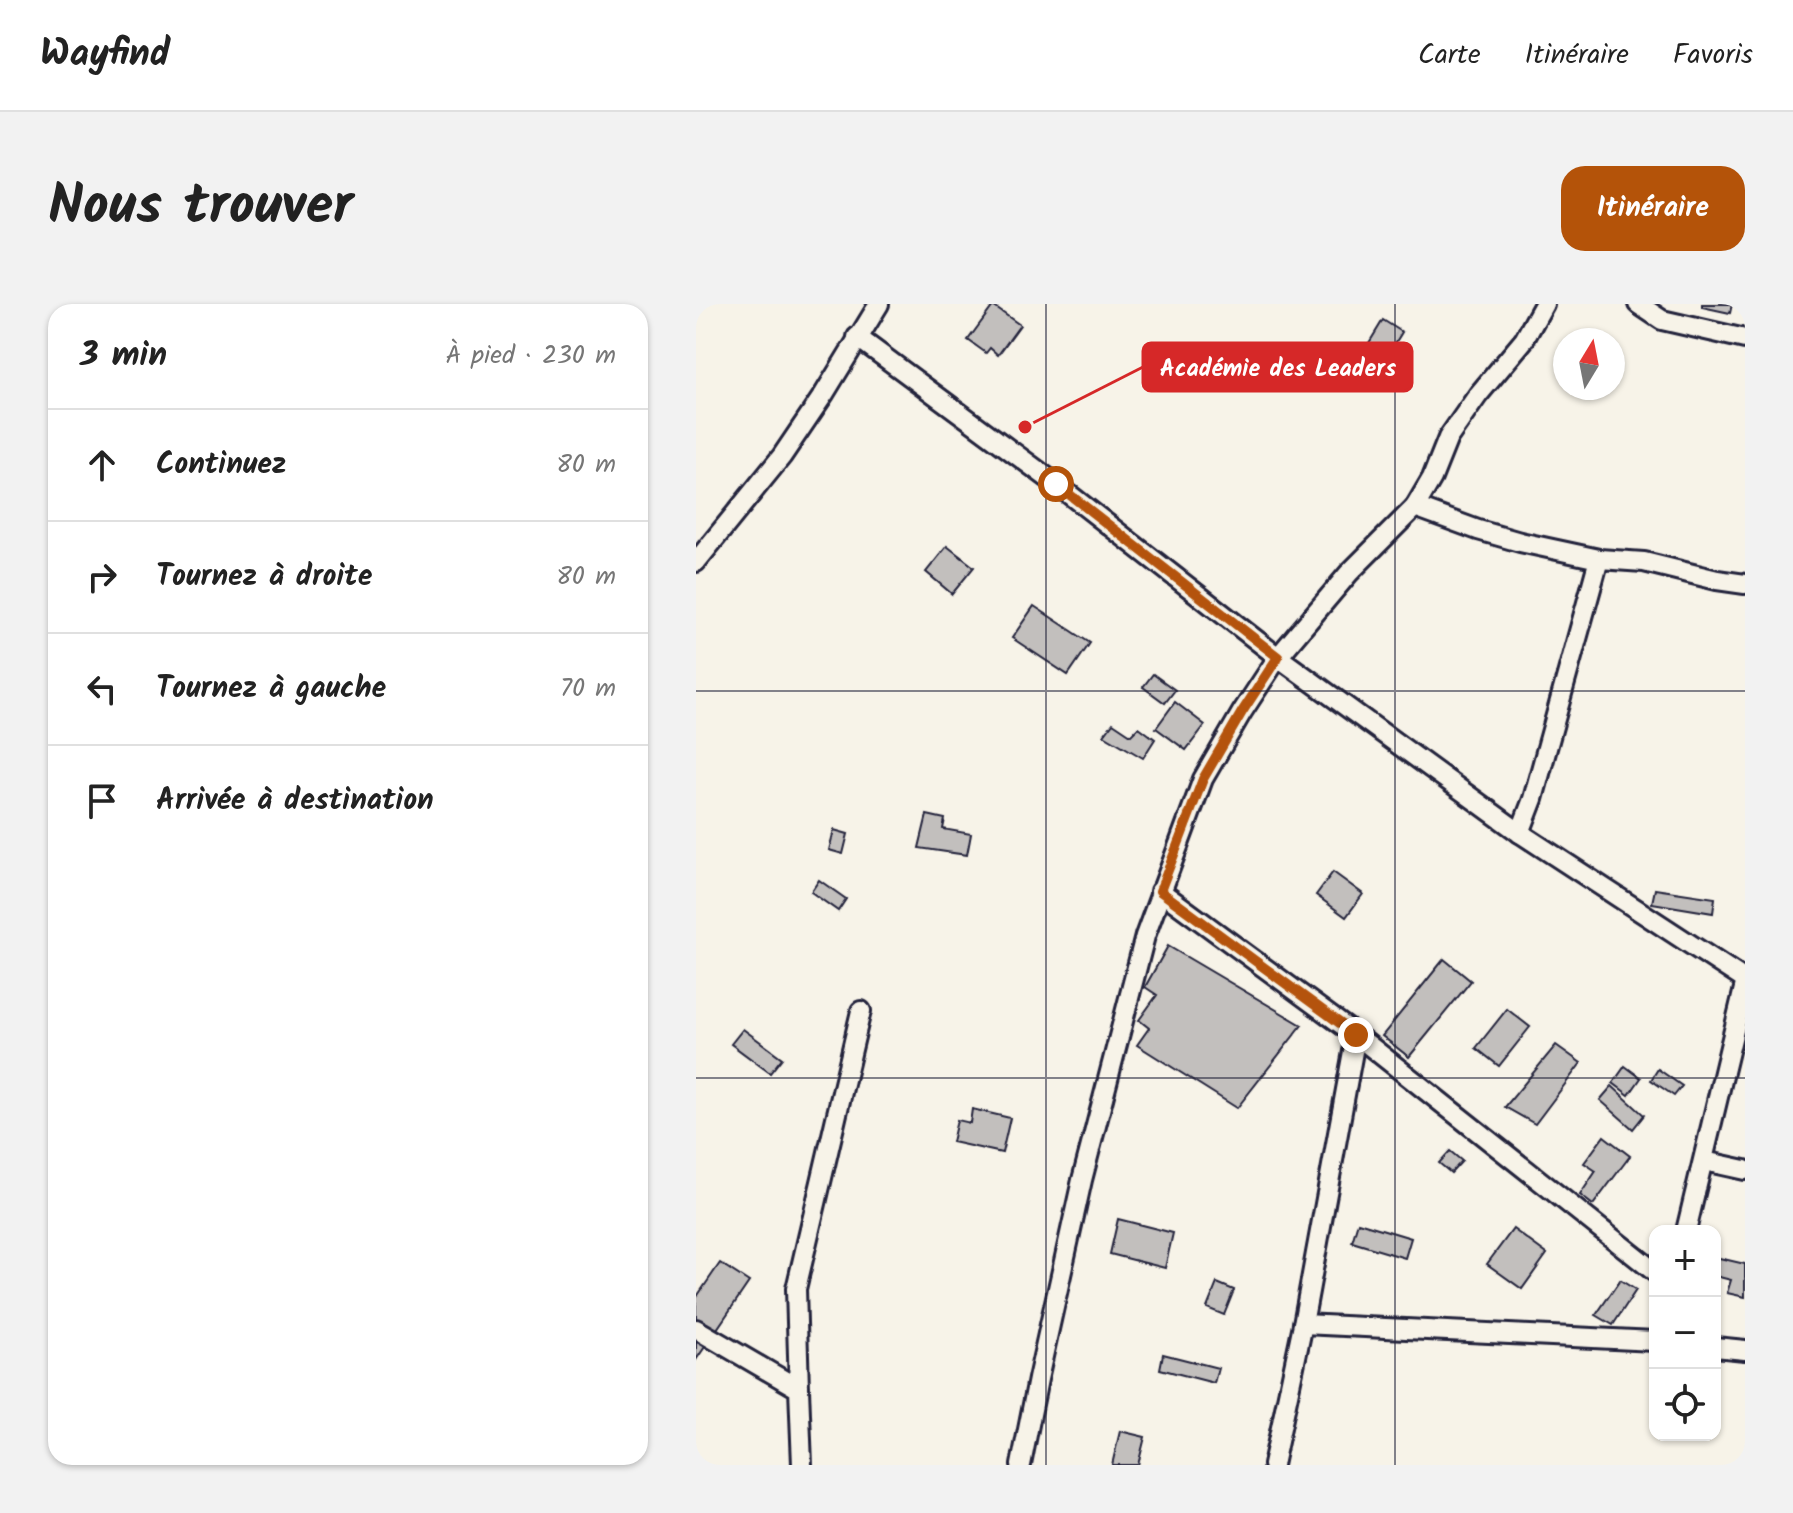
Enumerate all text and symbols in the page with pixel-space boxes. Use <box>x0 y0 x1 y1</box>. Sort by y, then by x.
text: Wayfind <box>40 25 170 85</box>
text: Carte <box>1418 33 1481 78</box>
text: Itinéraire <box>1525 33 1629 78</box>
text: Favoris <box>1673 33 1753 78</box>
text: Nous trouver <box>48 163 353 253</box>
button: Itinéraire <box>1561 166 1745 251</box>
north arrow <box>1553 328 1625 400</box>
text: 3 min <box>80 329 167 383</box>
text: À pied · 230 m <box>445 335 616 377</box>
callout: Académie des Leaders <box>1143 343 1412 391</box>
text: Académie des Leaders <box>1160 350 1396 389</box>
text: Continuez <box>156 441 286 489</box>
icon: ahead <box>80 443 124 487</box>
text: 80 m <box>556 444 616 486</box>
route start <box>1038 466 1074 502</box>
text: Tournez à droite <box>156 553 372 601</box>
icon: right <box>80 555 124 599</box>
text: 80 m <box>556 556 616 598</box>
text: Tournez à gauche <box>156 665 386 713</box>
icon: left <box>80 667 124 711</box>
text: 70 m <box>560 668 616 710</box>
text: Arrivée à destination <box>156 777 434 825</box>
icon: arrive <box>80 779 124 823</box>
route end <box>1338 1017 1374 1053</box>
map controls <box>1649 1225 1721 1441</box>
button: + <box>1649 1225 1721 1297</box>
button: − <box>1649 1297 1721 1369</box>
button: locate <box>1649 1369 1721 1441</box>

